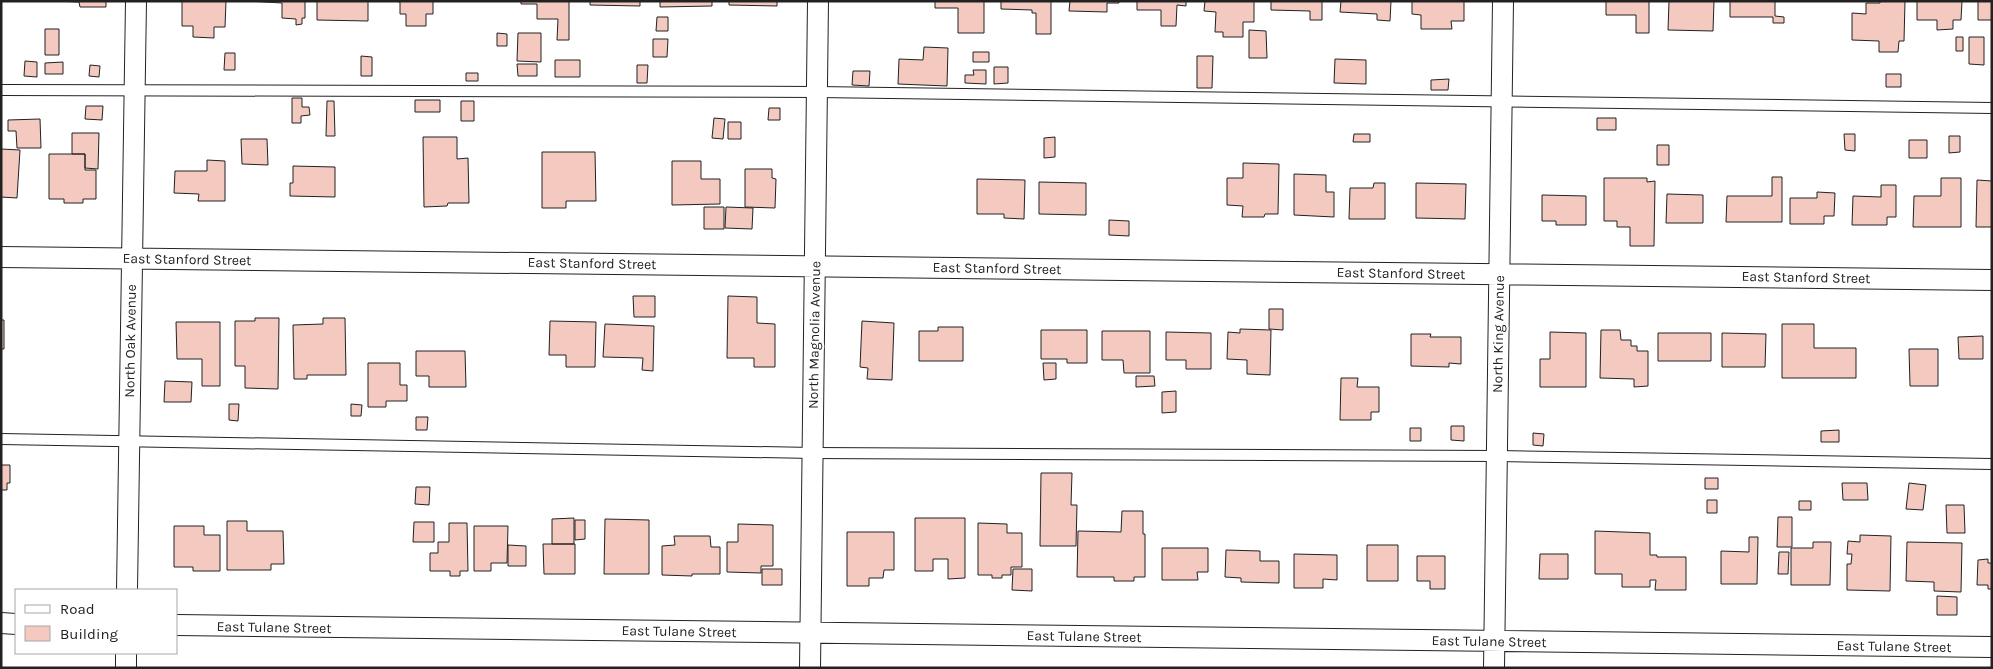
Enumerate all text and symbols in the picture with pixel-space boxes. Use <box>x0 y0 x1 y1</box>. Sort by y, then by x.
street label: East Stanford Street <box>122 250 252 269</box>
street label: East Stanford Street <box>527 254 657 273</box>
street label: East Stanford Street <box>932 259 1062 278</box>
street label: North Magnolia Avenue <box>805 261 824 409</box>
street label: East Stanford Street <box>1336 264 1466 283</box>
street label: East Stanford Street <box>1741 268 1871 287</box>
street label: North King Avenue <box>1489 275 1508 393</box>
street label: North Oak Avenue <box>121 284 140 398</box>
legend <box>15 589 178 654</box>
text: Road <box>60 600 95 618</box>
street label: East Tulane Street <box>216 618 332 637</box>
street label: East Tulane Street <box>621 622 737 641</box>
text: Building <box>60 625 118 643</box>
street label: East Tulane Street <box>1026 627 1142 646</box>
street label: East Tulane Street <box>1431 632 1547 651</box>
street label: East Tulane Street <box>1836 637 1952 656</box>

